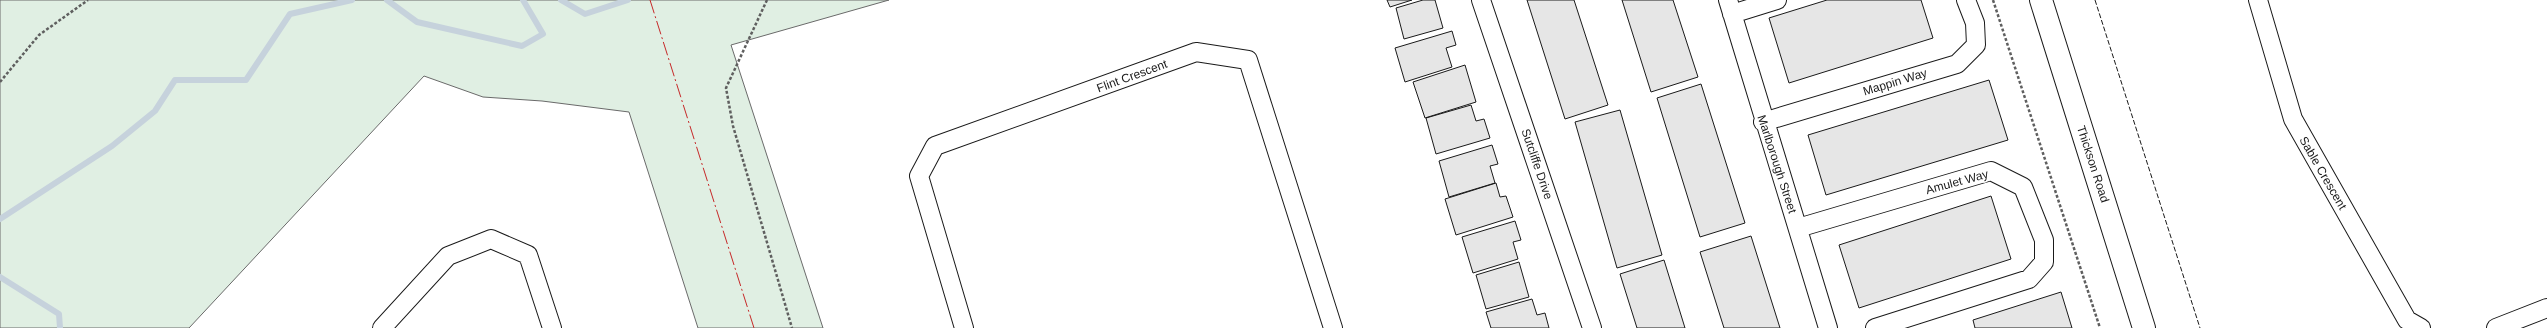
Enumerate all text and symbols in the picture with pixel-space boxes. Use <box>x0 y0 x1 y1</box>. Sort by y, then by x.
street label: Flint Crescent <box>1095 57 1170 95</box>
street label: Mappin Way <box>1861 66 1929 98</box>
street label: Marlborough Street <box>1754 113 1800 216</box>
street label: Thickson Road <box>2074 124 2112 204</box>
street label: Sutcliffe Drive <box>1518 127 1556 201</box>
street label: Sable Crescent <box>2296 134 2350 213</box>
street label: Amulet Way <box>1924 167 1990 197</box>

